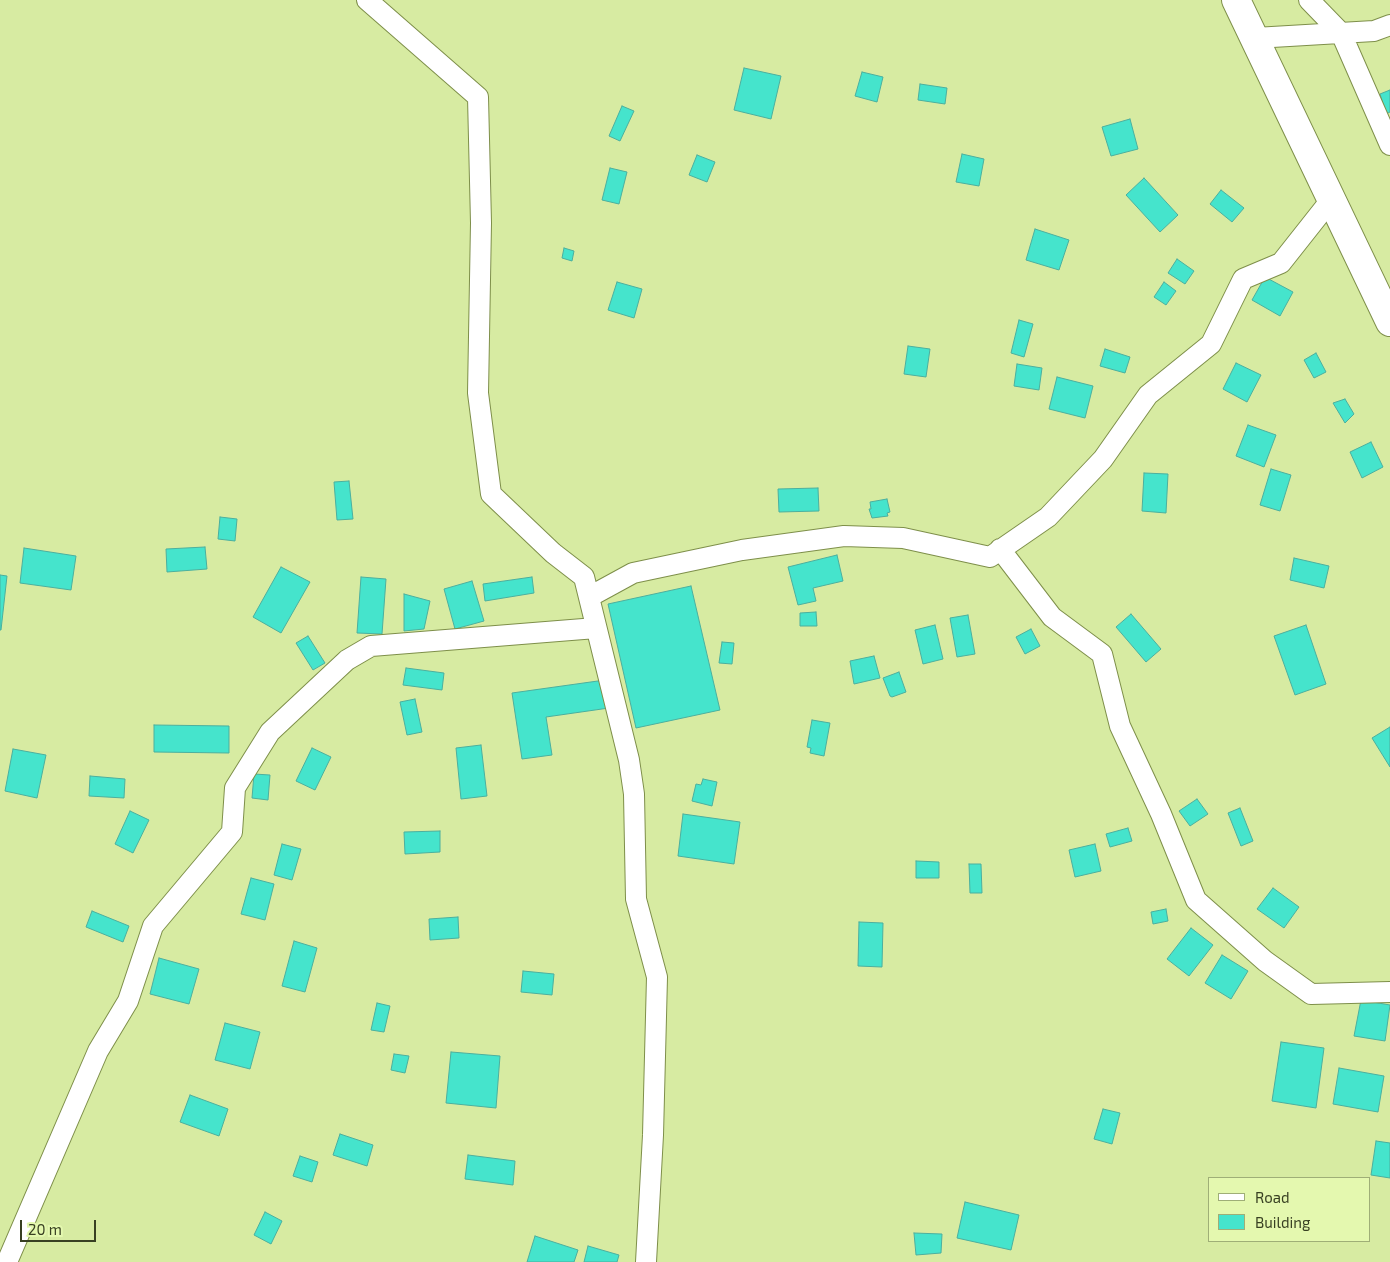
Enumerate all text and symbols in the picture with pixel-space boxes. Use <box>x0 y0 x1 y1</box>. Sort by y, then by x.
legend <box>1208 1177 1370 1242</box>
text: Road <box>1255 1188 1290 1206</box>
scale bar <box>22 1210 99 1242</box>
text: Building <box>1255 1213 1310 1231</box>
text: 20 m <box>28 1220 62 1238</box>

